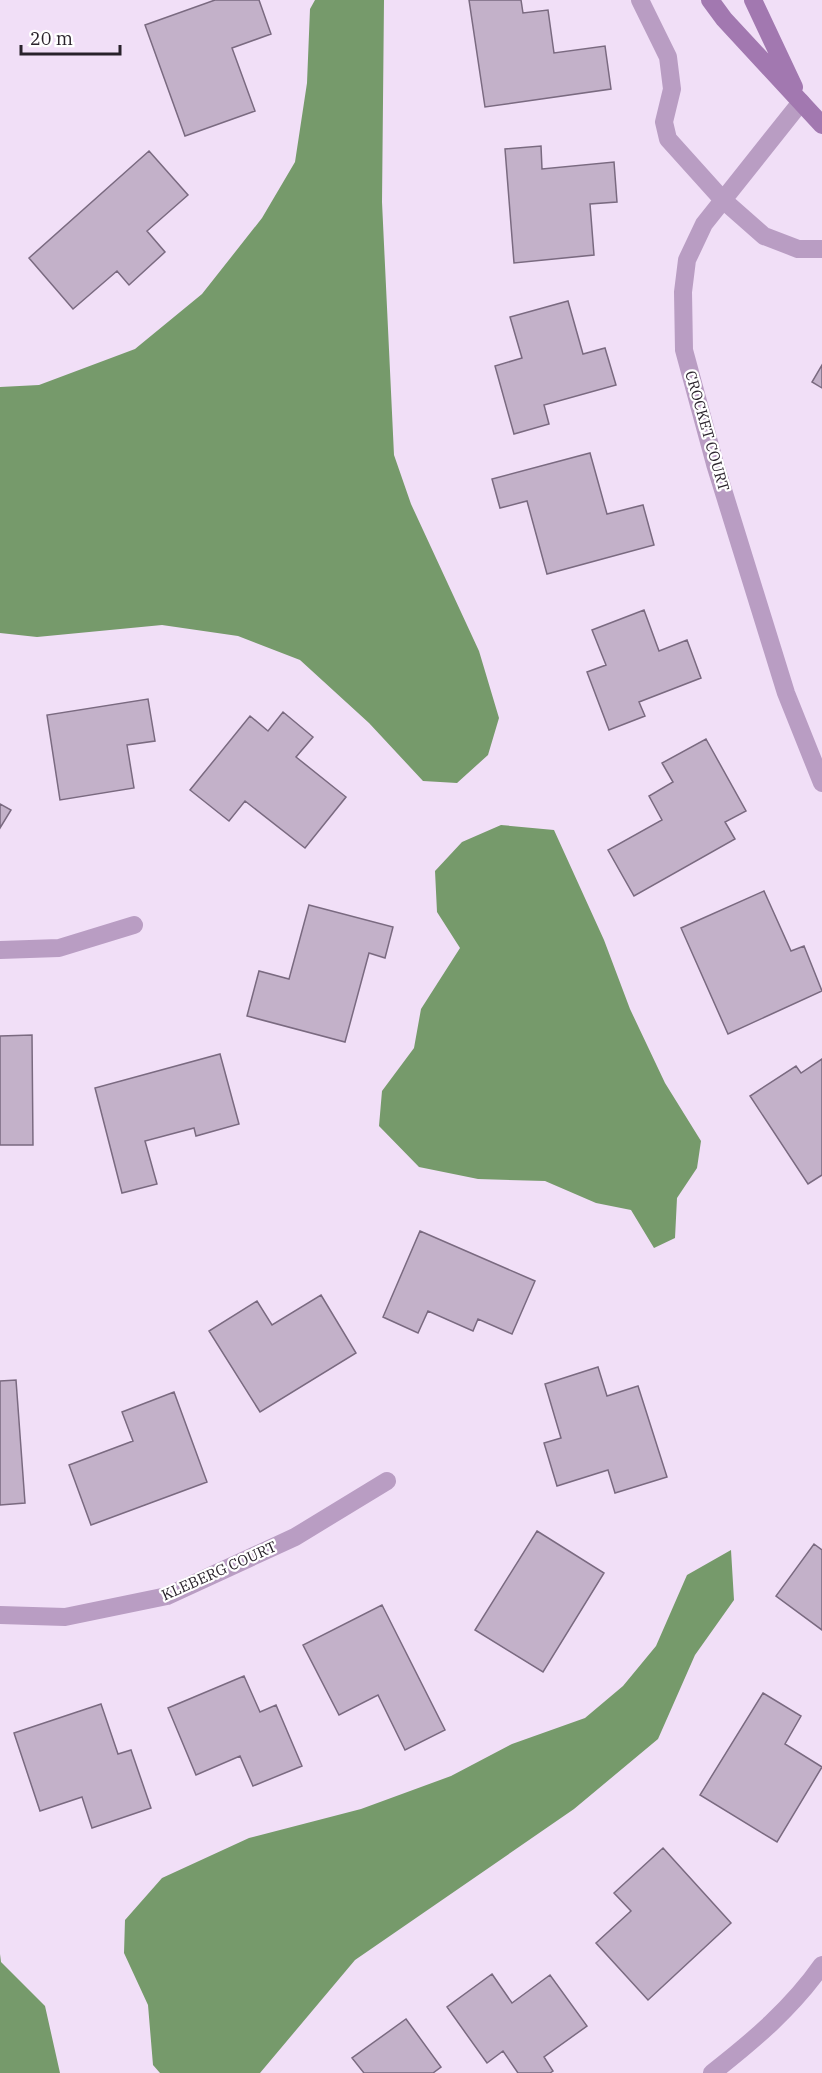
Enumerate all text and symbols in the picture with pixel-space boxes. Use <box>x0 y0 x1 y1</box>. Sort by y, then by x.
scale bar <box>21 18 120 56</box>
text: 20 m <box>30 27 73 50</box>
street label: CROCKET COURT <box>681 368 734 494</box>
street label: KLEBERG COURT <box>158 1537 279 1604</box>

